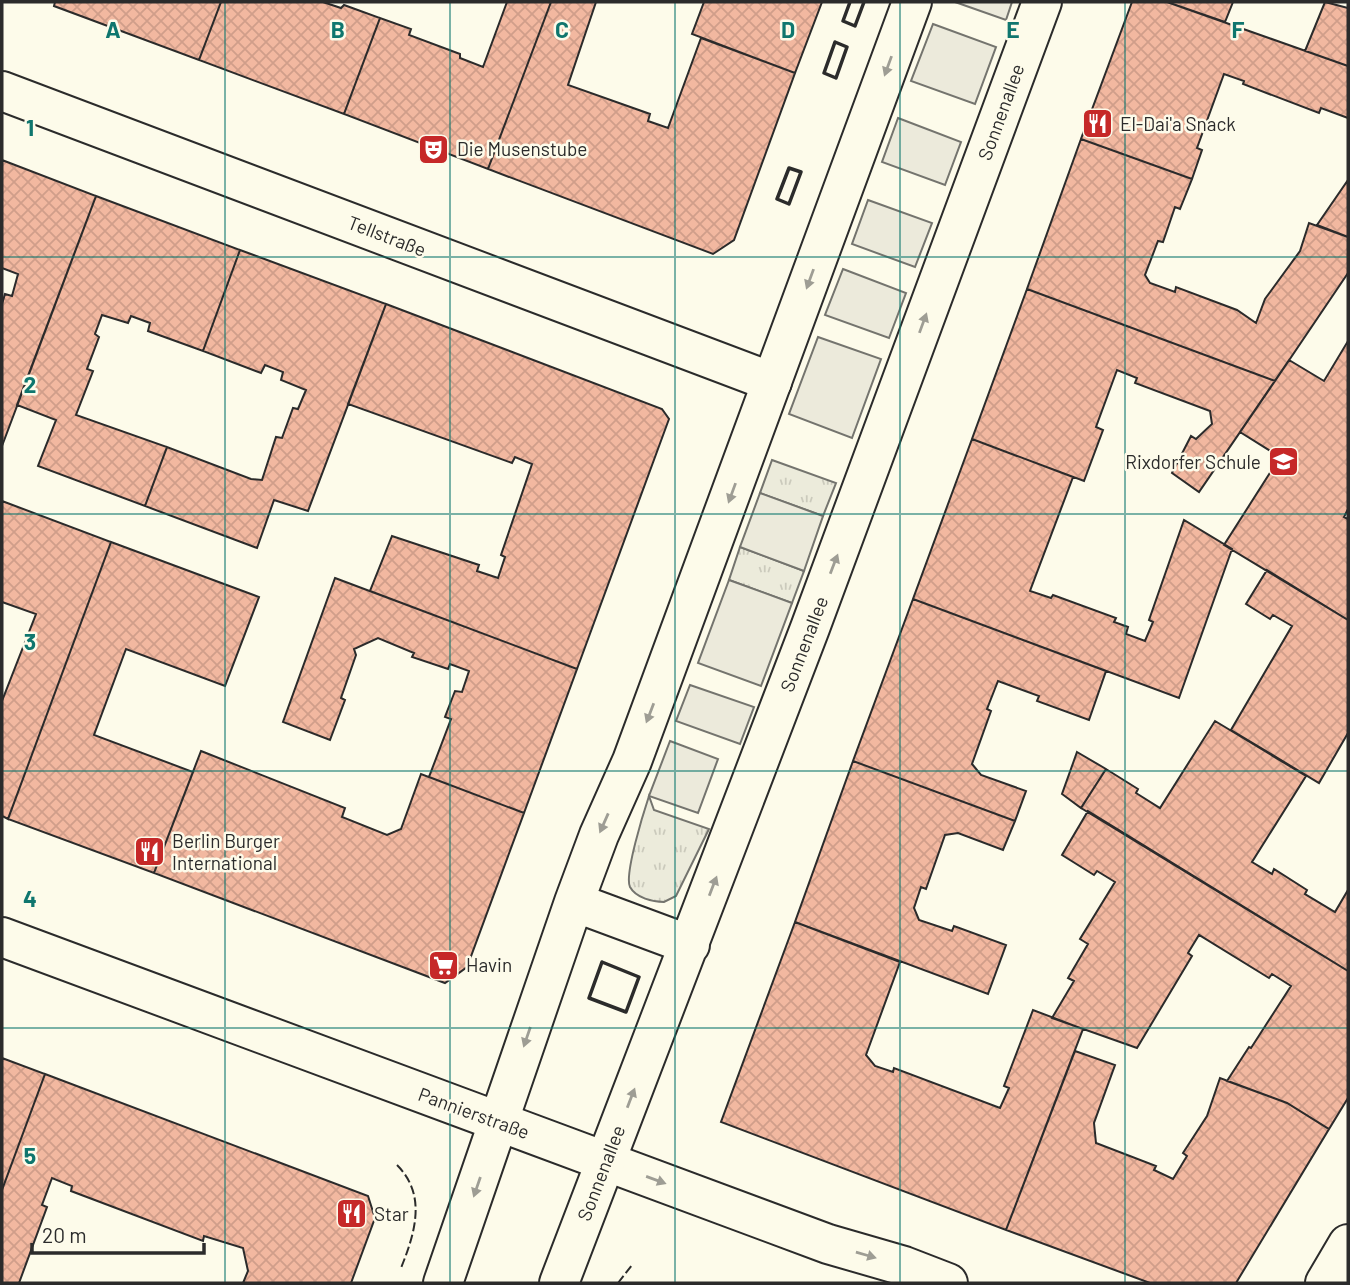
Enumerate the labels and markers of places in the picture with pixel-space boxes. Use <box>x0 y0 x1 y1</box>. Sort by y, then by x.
restaurant icon: El-Dai'a Snack <box>1080 107 1114 141</box>
place label: El-Dai'a Snack <box>1120 112 1236 135</box>
theatre icon: Die Musenstube <box>417 132 451 166</box>
place label: Die Musenstube <box>457 137 587 160</box>
school or university icon: Rixdorfer Schule <box>1267 445 1301 479</box>
place label: Rixdorfer Schule <box>1125 450 1261 473</box>
place label: Berlin Burger International <box>172 829 280 874</box>
restaurant icon: Berlin Burger International <box>132 835 166 869</box>
supermarket icon: Havin <box>426 948 460 982</box>
place label: Havin <box>466 953 512 976</box>
restaurant icon: Star <box>334 1197 368 1231</box>
place label: Star <box>374 1202 409 1225</box>

